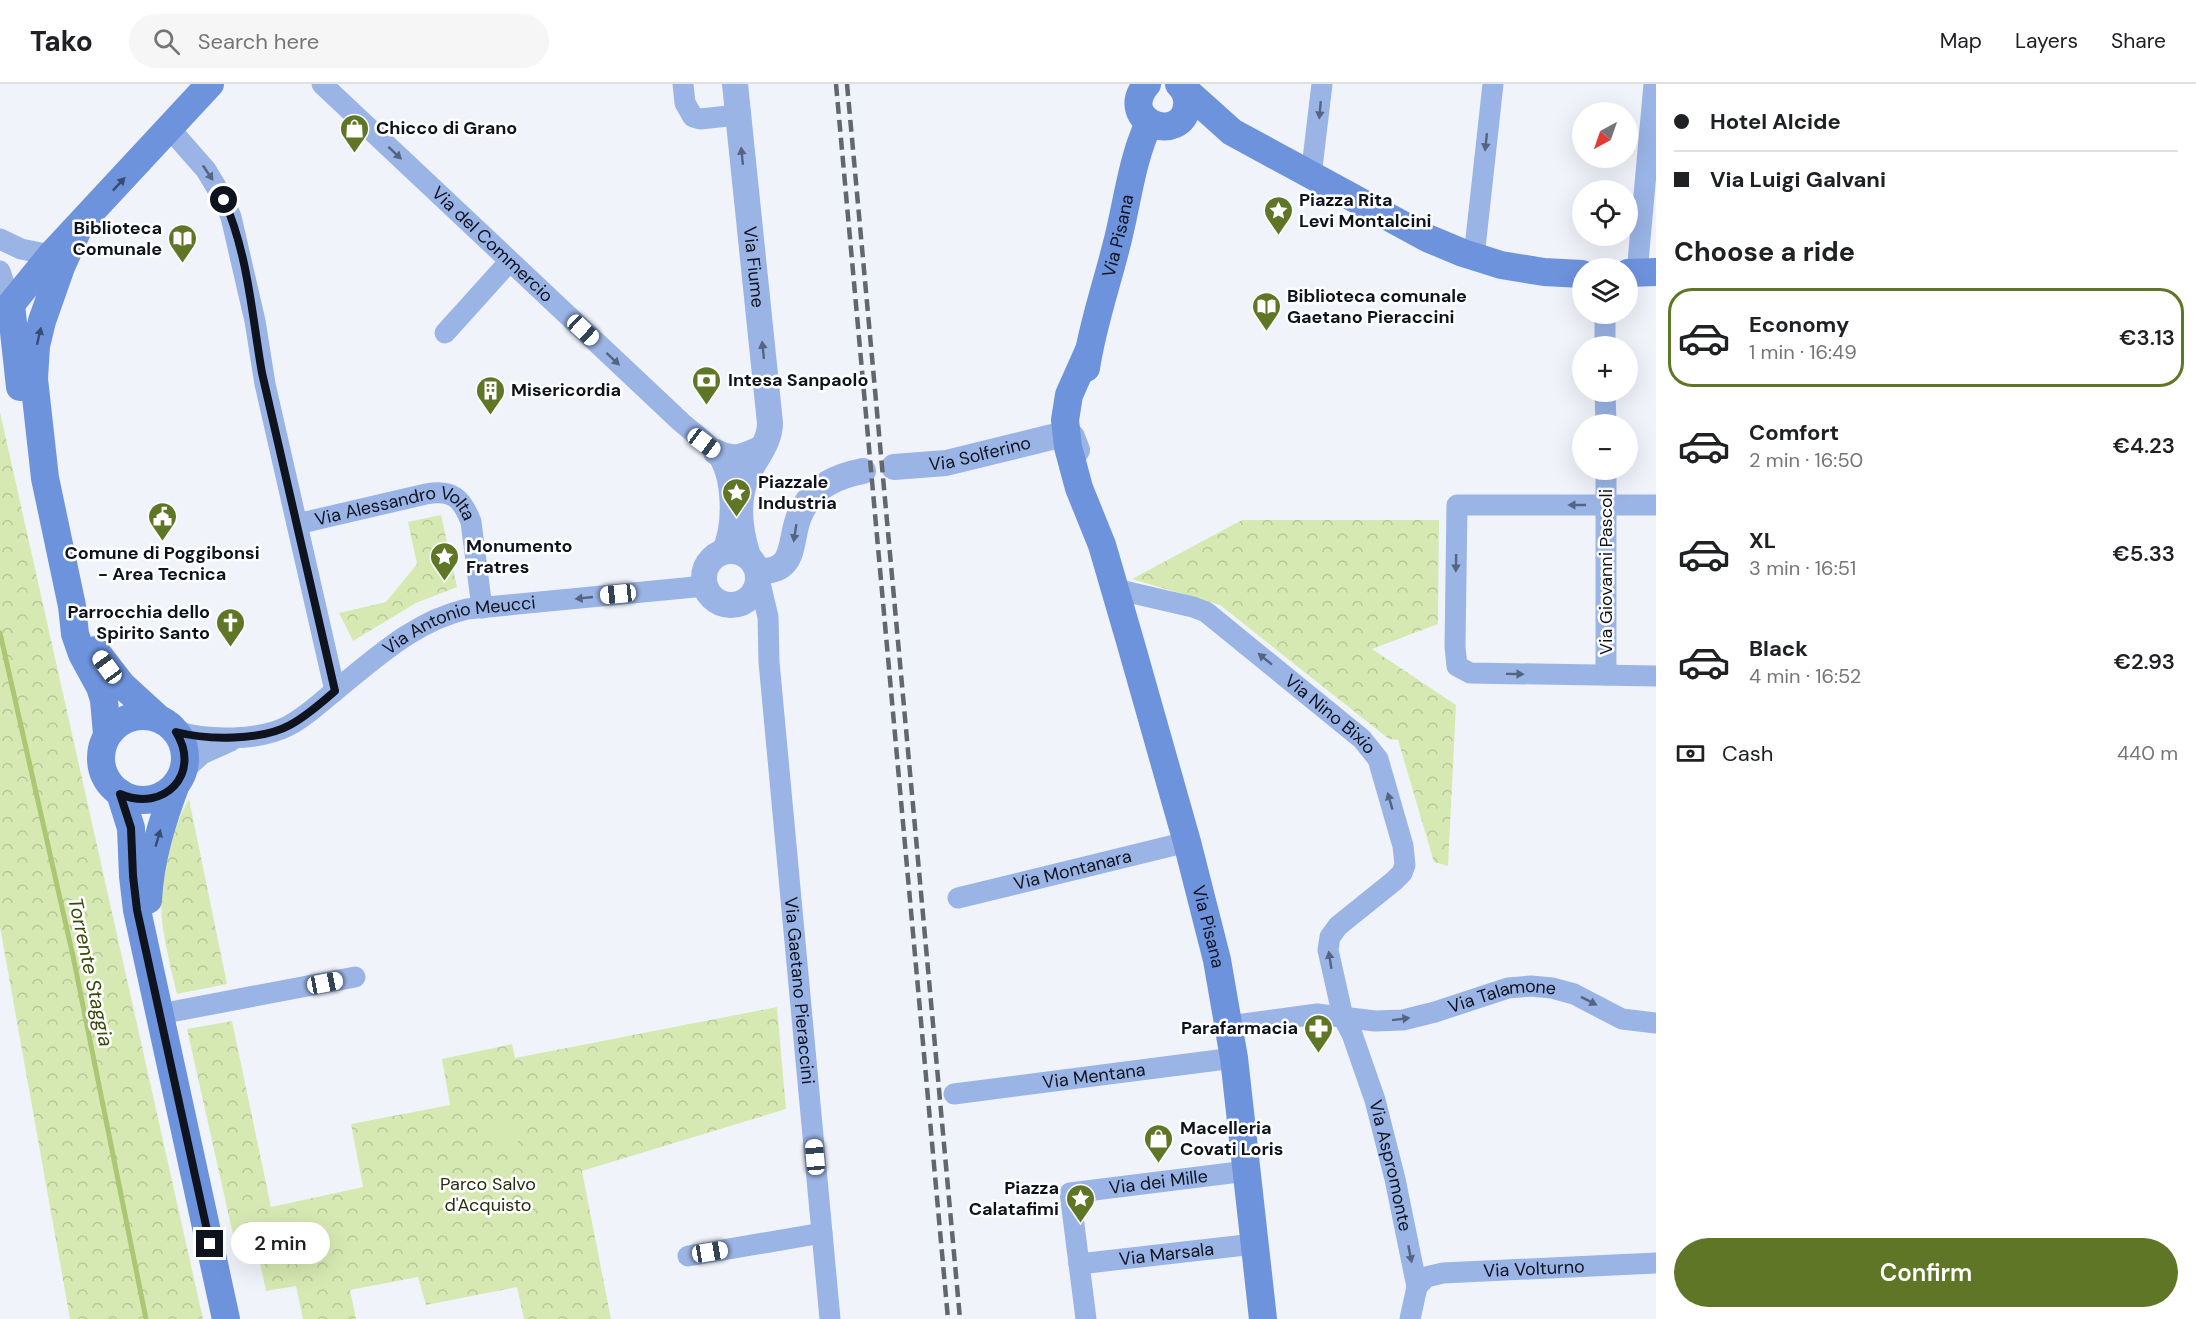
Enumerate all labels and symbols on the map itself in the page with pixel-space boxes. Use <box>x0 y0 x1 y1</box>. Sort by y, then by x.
one-way arrow <box>1315 101 1325 120</box>
north arrow <box>1572 102 1638 168</box>
shop icon: Chicco di Grano <box>339 112 371 154</box>
place label: Chicco di Grano <box>376 116 517 140</box>
one-way arrow <box>1482 133 1491 152</box>
one-way arrow <box>387 146 402 160</box>
one-way arrow <box>737 147 747 166</box>
one-way arrow <box>202 165 214 181</box>
one-way arrow <box>112 176 126 191</box>
street label: Via del Commercio <box>426 181 558 308</box>
route start <box>210 186 237 213</box>
place label: Piazza Rita Levi Montalcini <box>1299 188 1432 233</box>
street label: Via Pisana <box>1096 192 1139 280</box>
place icon: Piazza Rita Levi Montalcini <box>1262 194 1294 236</box>
place label: Biblioteca Comunale <box>72 216 162 261</box>
library icon: Biblioteca Comunale <box>167 222 199 264</box>
street label: Via Fiume <box>738 225 770 309</box>
place label: Biblioteca comunale Gaetano Pieraccini <box>1287 284 1467 329</box>
library icon: Biblioteca comunale Gaetano Pieraccini <box>1250 290 1282 332</box>
car <box>564 311 602 349</box>
one-way arrow <box>34 327 44 346</box>
one-way arrow <box>758 341 768 360</box>
one-way arrow <box>605 352 620 365</box>
bank icon: Intesa Sanpaolo <box>691 364 723 406</box>
place label: Intesa Sanpaolo <box>728 368 868 392</box>
building icon: Misericordia <box>474 374 506 416</box>
place label: Misericordia <box>511 378 621 402</box>
car <box>684 425 724 461</box>
street label: Via Solferino <box>928 431 1033 476</box>
place label: Piazzale Industria <box>758 470 837 515</box>
place icon: Piazzale Industria <box>721 476 753 518</box>
text: Via Alessandro Volta <box>312 481 481 531</box>
street label: Via Giovanni Pascoli <box>1594 489 1618 655</box>
public building icon: Comune di Poggibonsi - Area Tecnica <box>146 500 178 542</box>
one-way arrow <box>1567 500 1586 510</box>
street label: Via Alessandro Volta <box>303 511 475 539</box>
one-way arrow <box>790 524 799 543</box>
place label: Monumento Fratres <box>466 534 573 579</box>
place icon: Monumento Fratres <box>429 540 461 582</box>
place label: Comune di Poggibonsi - Area Tecnica <box>64 541 260 586</box>
one-way arrow <box>1451 554 1461 573</box>
car <box>599 583 637 605</box>
street label: Via Antonio Meucci <box>378 590 537 660</box>
one-way arrow <box>575 593 594 603</box>
place label: Parrocchia dello Spirito Santo <box>68 600 210 645</box>
church icon: Parrocchia dello Spirito Santo <box>215 606 247 648</box>
car <box>89 647 125 687</box>
one-way arrow <box>1257 652 1273 665</box>
street label: Via Nino Bixio <box>1280 669 1382 759</box>
one-way arrow <box>1506 669 1525 679</box>
one-way arrow <box>1385 792 1394 810</box>
one-way arrow <box>153 829 163 847</box>
street label: Via Montanara <box>1011 844 1134 896</box>
street label: Via Pisana <box>1186 883 1230 970</box>
water label: Torrente Staggia <box>62 895 120 1049</box>
street label: Via Gaetano Pieraccini <box>779 896 820 1085</box>
one-way arrow <box>1325 950 1334 969</box>
car <box>306 971 344 995</box>
street label: Via Talamone <box>1445 974 1557 1019</box>
one-way arrow <box>1580 996 1597 1005</box>
pharmacy icon: Parafarmacia <box>1303 1012 1335 1054</box>
one-way arrow <box>1392 1015 1411 1024</box>
place label: Parafarmacia <box>1181 1016 1298 1040</box>
street label: Via Mentana <box>1041 1058 1147 1095</box>
street label: Via Aspromonte <box>1363 1097 1417 1233</box>
place label: Macelleria Covati Loris <box>1180 1116 1283 1161</box>
shop icon: Macelleria Covati Loris <box>1143 1122 1175 1164</box>
car <box>804 1138 826 1176</box>
street label: Via dei Mille <box>1108 1164 1209 1200</box>
park label: Parco Salvo d'Acquisto <box>440 1172 536 1217</box>
place label: Piazza Calatafimi <box>969 1176 1059 1221</box>
place icon: Piazza Calatafimi <box>1064 1182 1096 1224</box>
callout: 2 min <box>231 1223 330 1265</box>
route end <box>196 1230 223 1257</box>
street label: Via Marsala <box>1118 1237 1215 1271</box>
car <box>691 1240 729 1264</box>
one-way arrow <box>1406 1245 1415 1264</box>
street label: Via Volturno <box>1483 1254 1585 1283</box>

